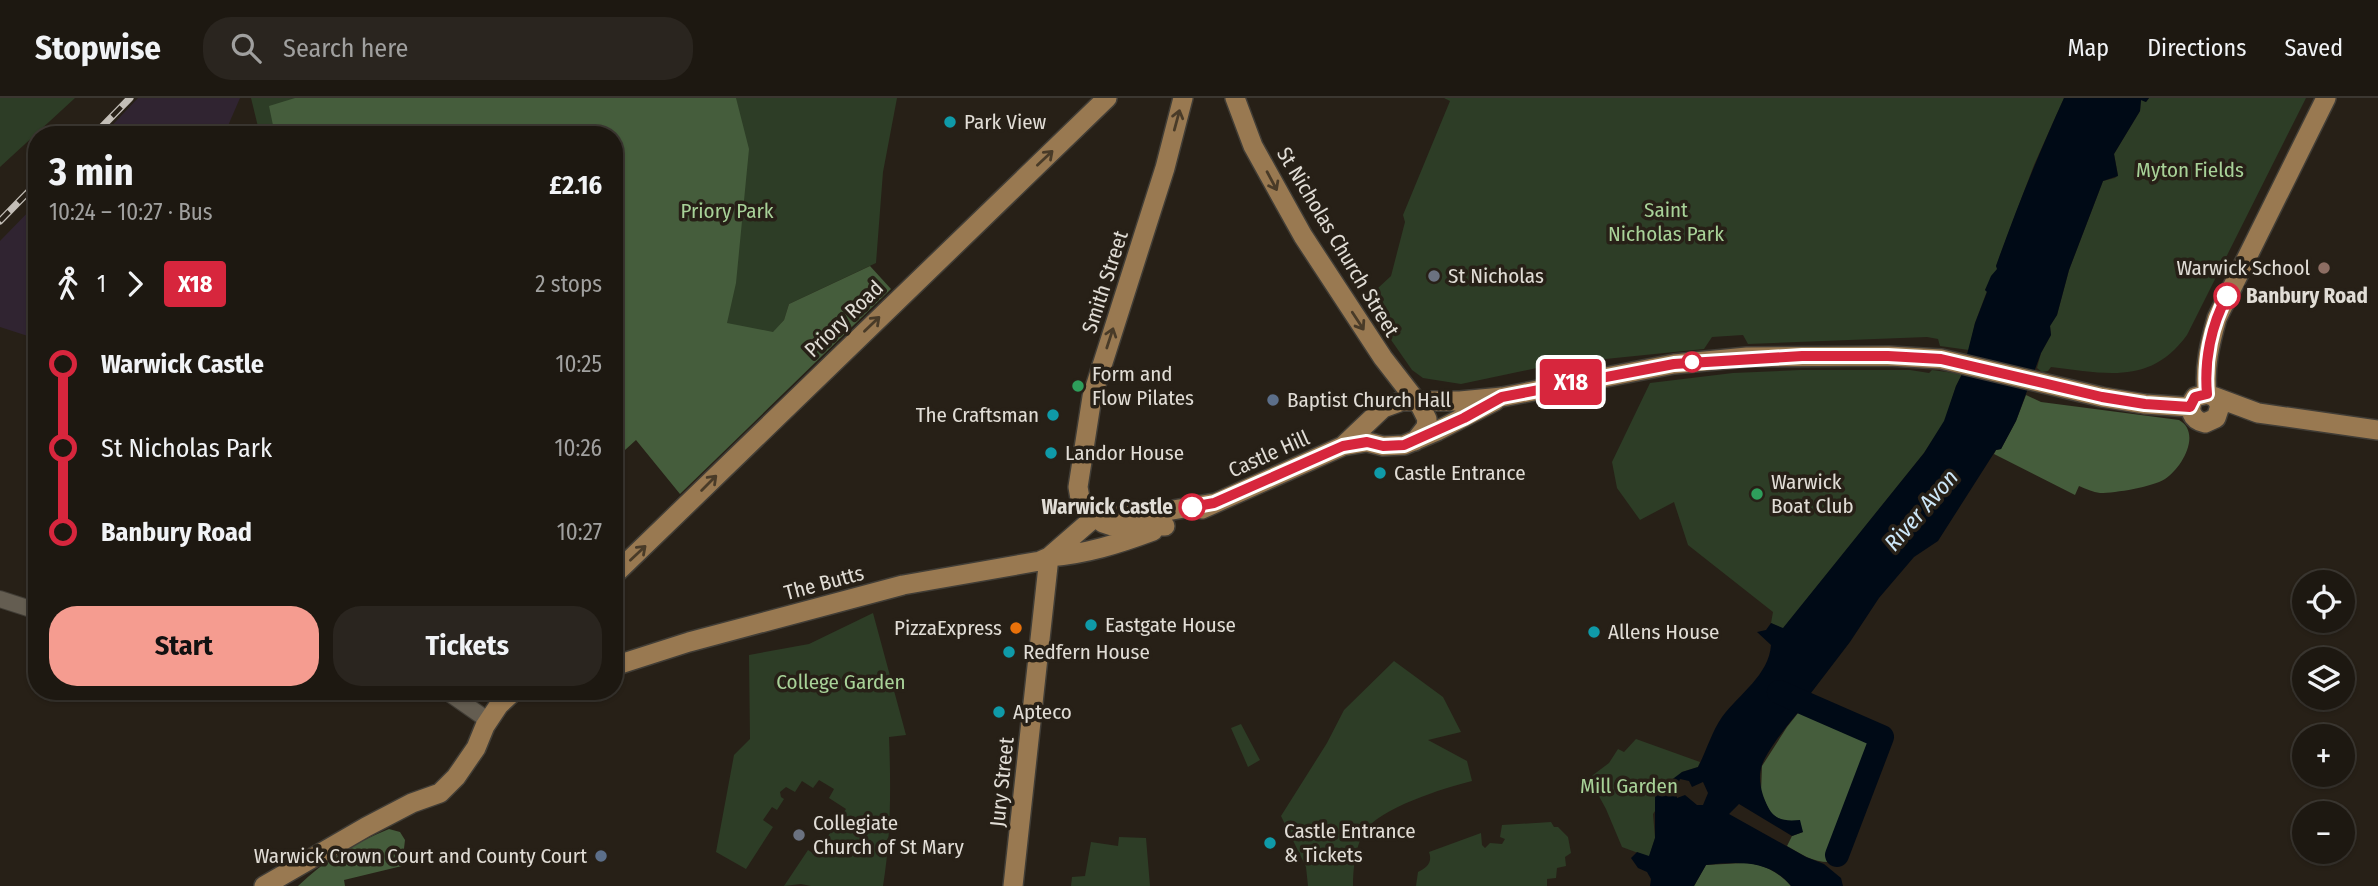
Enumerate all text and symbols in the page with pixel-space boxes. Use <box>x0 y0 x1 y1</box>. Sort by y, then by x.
search box <box>203 17 693 80</box>
text: Stopwise <box>35 28 161 68</box>
icon: search <box>227 29 265 67</box>
text: Search here <box>283 33 408 64</box>
text: Map <box>2068 34 2109 62</box>
text: Directions <box>2147 34 2246 62</box>
text: Saved <box>2284 34 2343 62</box>
place label: Park View <box>964 109 1047 135</box>
one-way arrow <box>1171 110 1184 132</box>
marker: Park View <box>942 114 958 130</box>
street label: St Nicholas Church Street <box>1271 142 1405 342</box>
text: 3 min <box>49 149 134 195</box>
one-way arrow <box>1036 150 1054 166</box>
park label: Myton Fields <box>2136 157 2244 183</box>
text: £2.16 <box>549 170 602 201</box>
one-way arrow <box>1265 171 1279 191</box>
park label: Saint Nicholas Park <box>1608 197 1724 247</box>
text: 10:24 – 10:27 · Bus <box>49 198 213 226</box>
park label: Priory Park <box>680 198 774 224</box>
street label: Smith Street <box>1076 227 1134 337</box>
place label: Warwick School <box>2176 255 2310 281</box>
marker: Warwick School <box>2316 260 2332 276</box>
place label: St Nicholas <box>1448 263 1544 289</box>
icon: walk <box>49 265 87 303</box>
icon: forward <box>116 265 154 303</box>
marker: St Nicholas <box>1426 268 1442 284</box>
text: 1 <box>97 270 106 298</box>
text: X18 <box>178 270 212 298</box>
text: 2 stops <box>535 270 602 298</box>
street label: Priory Road <box>799 275 889 363</box>
marker: Banbury Road <box>2214 283 2240 309</box>
place label: Banbury Road <box>2246 283 2368 309</box>
one-way arrow <box>1350 311 1365 330</box>
one-way arrow <box>863 316 880 333</box>
one-way arrow <box>1105 327 1118 349</box>
text: Warwick Castle <box>101 349 264 380</box>
text: 10:25 <box>555 350 602 378</box>
unlabelled marker <box>1682 352 1702 372</box>
line badge: X18 <box>1531 359 1611 405</box>
place label: Form and Flow Pilates <box>1092 361 1194 411</box>
text: X18 <box>1554 368 1588 396</box>
marker: Form and Flow Pilates <box>1070 378 1086 394</box>
place label: Baptist Church Hall <box>1287 387 1451 413</box>
marker: Baptist Church Hall <box>1265 392 1281 408</box>
place label: The Craftsman <box>916 402 1039 428</box>
marker: The Craftsman <box>1045 407 1061 423</box>
street label: Castle Hill <box>1224 424 1314 483</box>
text: St Nicholas Park <box>101 433 272 464</box>
text: 10:26 <box>555 434 602 462</box>
place label: Landor House <box>1065 440 1184 466</box>
marker: Landor House <box>1043 445 1059 461</box>
place label: Castle Entrance <box>1394 460 1526 486</box>
water label: River Avon <box>1878 464 1964 556</box>
marker: Castle Entrance <box>1372 465 1388 481</box>
place label: Warwick Boat Club <box>1771 469 1854 519</box>
one-way arrow <box>700 475 717 492</box>
marker: Warwick Boat Club <box>1749 486 1765 502</box>
place label: Warwick Castle <box>1041 494 1173 520</box>
marker: Warwick Castle <box>1179 494 1205 520</box>
text: Banbury Road <box>101 517 252 548</box>
text: 10:27 <box>557 518 602 546</box>
one-way arrow <box>629 545 646 562</box>
street label: The Butts <box>781 560 867 606</box>
map controls <box>2292 570 2355 864</box>
button: locate <box>2292 570 2355 633</box>
button: Start <box>49 606 319 686</box>
button: Tickets <box>333 606 602 686</box>
place label: Eastgate House <box>1105 612 1236 638</box>
place label: PizzaExpress <box>894 615 1002 641</box>
marker: Eastgate House <box>1083 617 1099 633</box>
place label: Allens House <box>1608 619 1719 645</box>
marker: PizzaExpress <box>1008 620 1024 636</box>
marker: Allens House <box>1586 624 1602 640</box>
place label: Redfern House <box>1023 639 1150 665</box>
marker: Redfern House <box>1001 644 1017 660</box>
button: layers <box>2292 647 2355 710</box>
park label: College Garden <box>776 669 906 695</box>
place label: Apteco <box>1013 699 1072 725</box>
marker: Apteco <box>991 704 1007 720</box>
button: + <box>2292 724 2355 787</box>
street label: Jury Street <box>984 736 1020 828</box>
park label: Mill Garden <box>1580 773 1678 799</box>
button: − <box>2292 801 2355 864</box>
place label: Collegiate Church of St Mary <box>813 810 964 860</box>
place label: Castle Entrance & Tickets <box>1284 818 1416 868</box>
marker: Collegiate Church of St Mary <box>791 827 807 843</box>
marker: Castle Entrance & Tickets <box>1262 835 1278 851</box>
place label: Warwick Crown Court and County Court <box>254 843 587 869</box>
marker: Warwick Crown Court and County Court <box>593 848 609 864</box>

